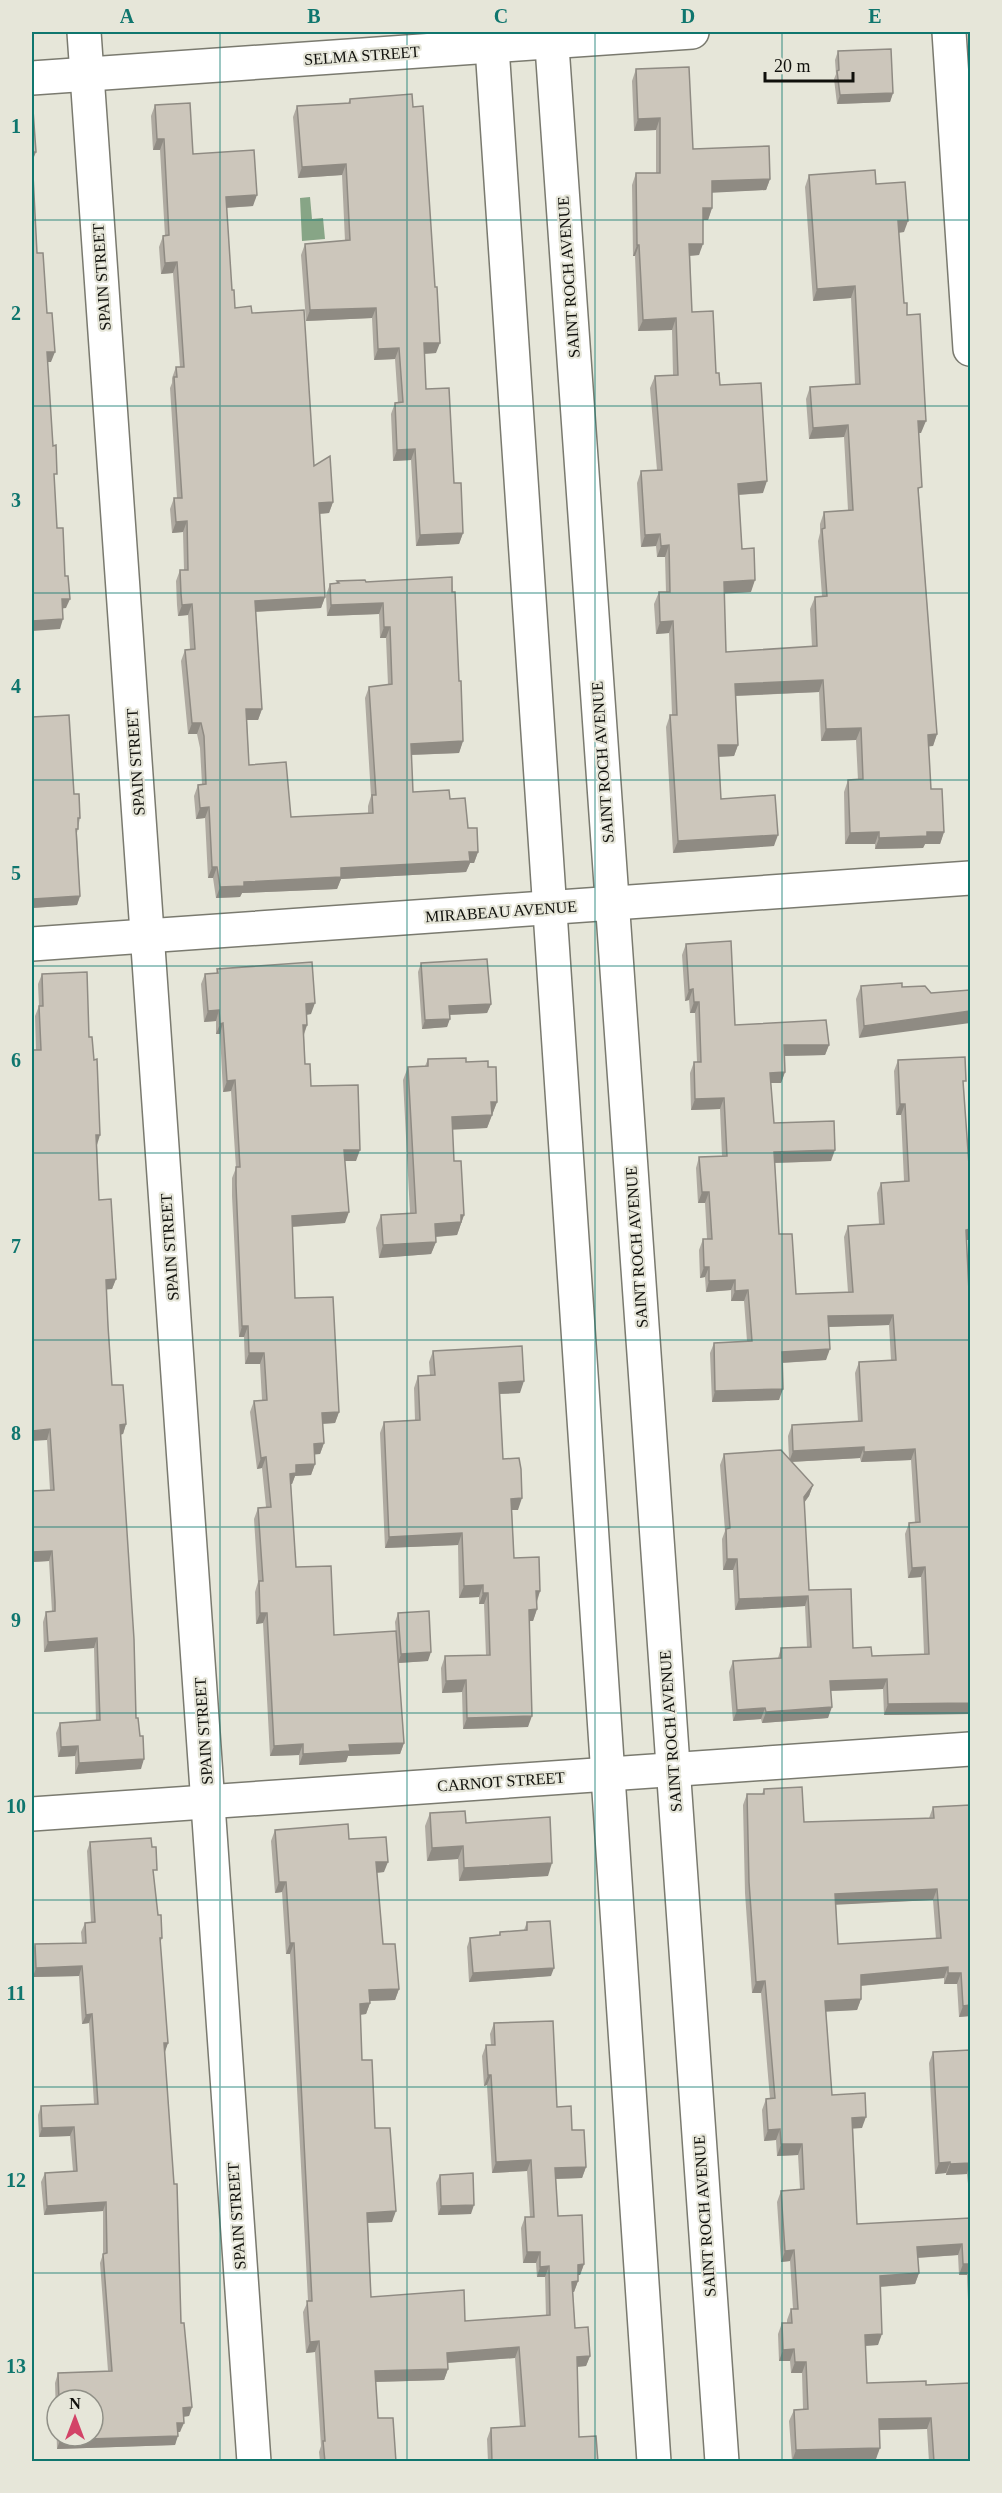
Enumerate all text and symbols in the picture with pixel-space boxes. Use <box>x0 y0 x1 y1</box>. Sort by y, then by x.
text: A <box>120 5 135 27</box>
text: B <box>307 5 321 27</box>
text: C <box>494 5 508 27</box>
text: D <box>681 5 695 27</box>
text: E <box>868 5 882 27</box>
street label: SELMA STREET <box>304 43 421 68</box>
scale bar <box>765 45 854 83</box>
text: 20 m <box>774 56 811 76</box>
text: 1 <box>11 115 21 137</box>
street label: SAINT ROCH AVENUE <box>554 196 583 358</box>
street label: SPAIN STREET <box>89 223 114 331</box>
text: 2 <box>11 302 21 324</box>
text: 3 <box>11 489 21 511</box>
text: 4 <box>11 675 21 697</box>
street label: SAINT ROCH AVENUE <box>588 681 617 843</box>
street label: SPAIN STREET <box>123 708 148 816</box>
text: 5 <box>11 862 21 884</box>
street label: MIRABEAU AVENUE <box>425 898 578 925</box>
text: 6 <box>11 1049 21 1071</box>
street label: SAINT ROCH AVENUE <box>622 1166 651 1328</box>
street label: SPAIN STREET <box>157 1193 182 1301</box>
text: 7 <box>11 1235 21 1257</box>
text: 8 <box>11 1422 21 1444</box>
text: 9 <box>11 1609 21 1631</box>
street label: SAINT ROCH AVENUE <box>656 1650 685 1812</box>
street label: SPAIN STREET <box>191 1677 216 1785</box>
street label: CARNOT STREET <box>437 1769 566 1794</box>
text: 10 <box>6 1795 26 1817</box>
text: 11 <box>7 1982 25 2004</box>
street label: SAINT ROCH AVENUE <box>690 2135 719 2297</box>
street label: SPAIN STREET <box>224 2162 249 2270</box>
text: 12 <box>6 2169 26 2191</box>
text: 13 <box>6 2355 26 2377</box>
north arrow <box>45 2388 105 2448</box>
text: N <box>69 2395 81 2412</box>

